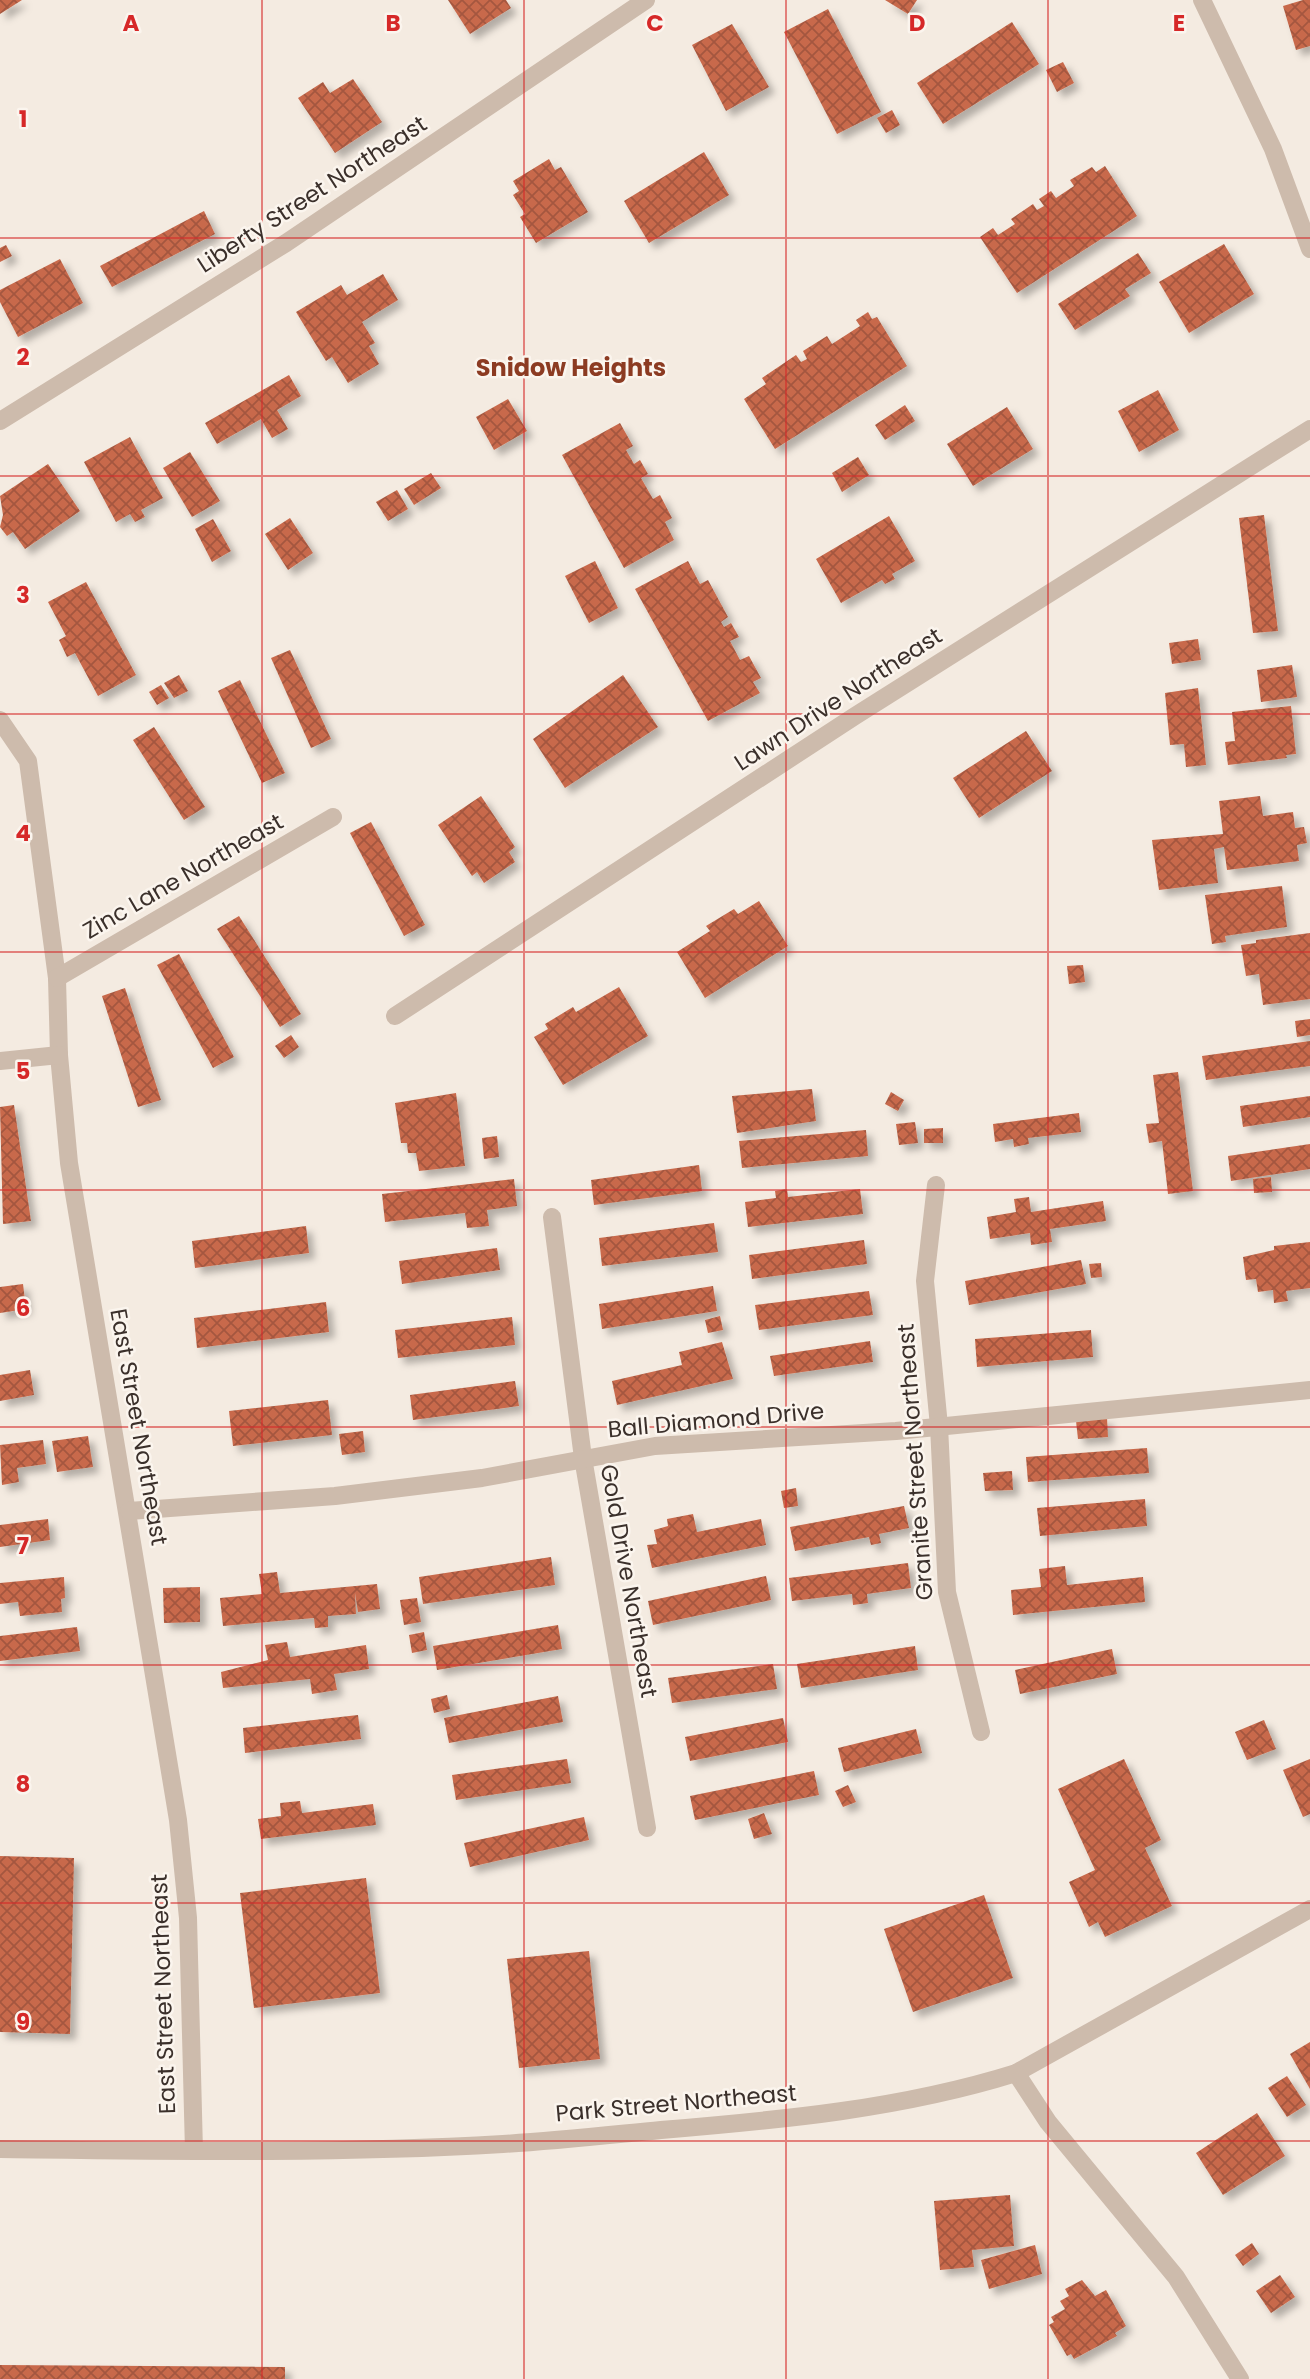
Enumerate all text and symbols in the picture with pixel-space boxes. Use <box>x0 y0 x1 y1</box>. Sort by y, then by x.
text: A <box>123 7 140 39</box>
text: B <box>385 7 401 39</box>
text: C <box>646 7 664 39</box>
text: D <box>909 7 925 39</box>
text: E <box>1173 7 1185 39</box>
text: 1 <box>19 103 27 135</box>
street label: Liberty Street Northeast <box>191 108 433 280</box>
text: 2 <box>16 341 30 373</box>
district label: Snidow Heights <box>476 351 666 384</box>
text: 3 <box>16 579 30 611</box>
street label: Lawn Drive Northeast <box>728 620 948 778</box>
street label: Zinc Lane Northeast <box>77 806 289 946</box>
text: 4 <box>15 817 31 849</box>
text: 5 <box>16 1055 30 1087</box>
text: 6 <box>16 1292 30 1324</box>
street label: East Street Northeast <box>102 1306 176 1548</box>
street label: Granite Street Northeast <box>889 1323 941 1601</box>
street label: Ball Diamond Drive <box>606 1395 826 1445</box>
street label: Gold Drive Northeast <box>593 1462 665 1700</box>
text: 7 <box>17 1530 29 1562</box>
text: 8 <box>16 1768 30 1800</box>
street label: East Street Northeast <box>143 1873 183 2115</box>
text: 9 <box>16 2006 30 2038</box>
street label: Park Street Northeast <box>554 2077 798 2129</box>

